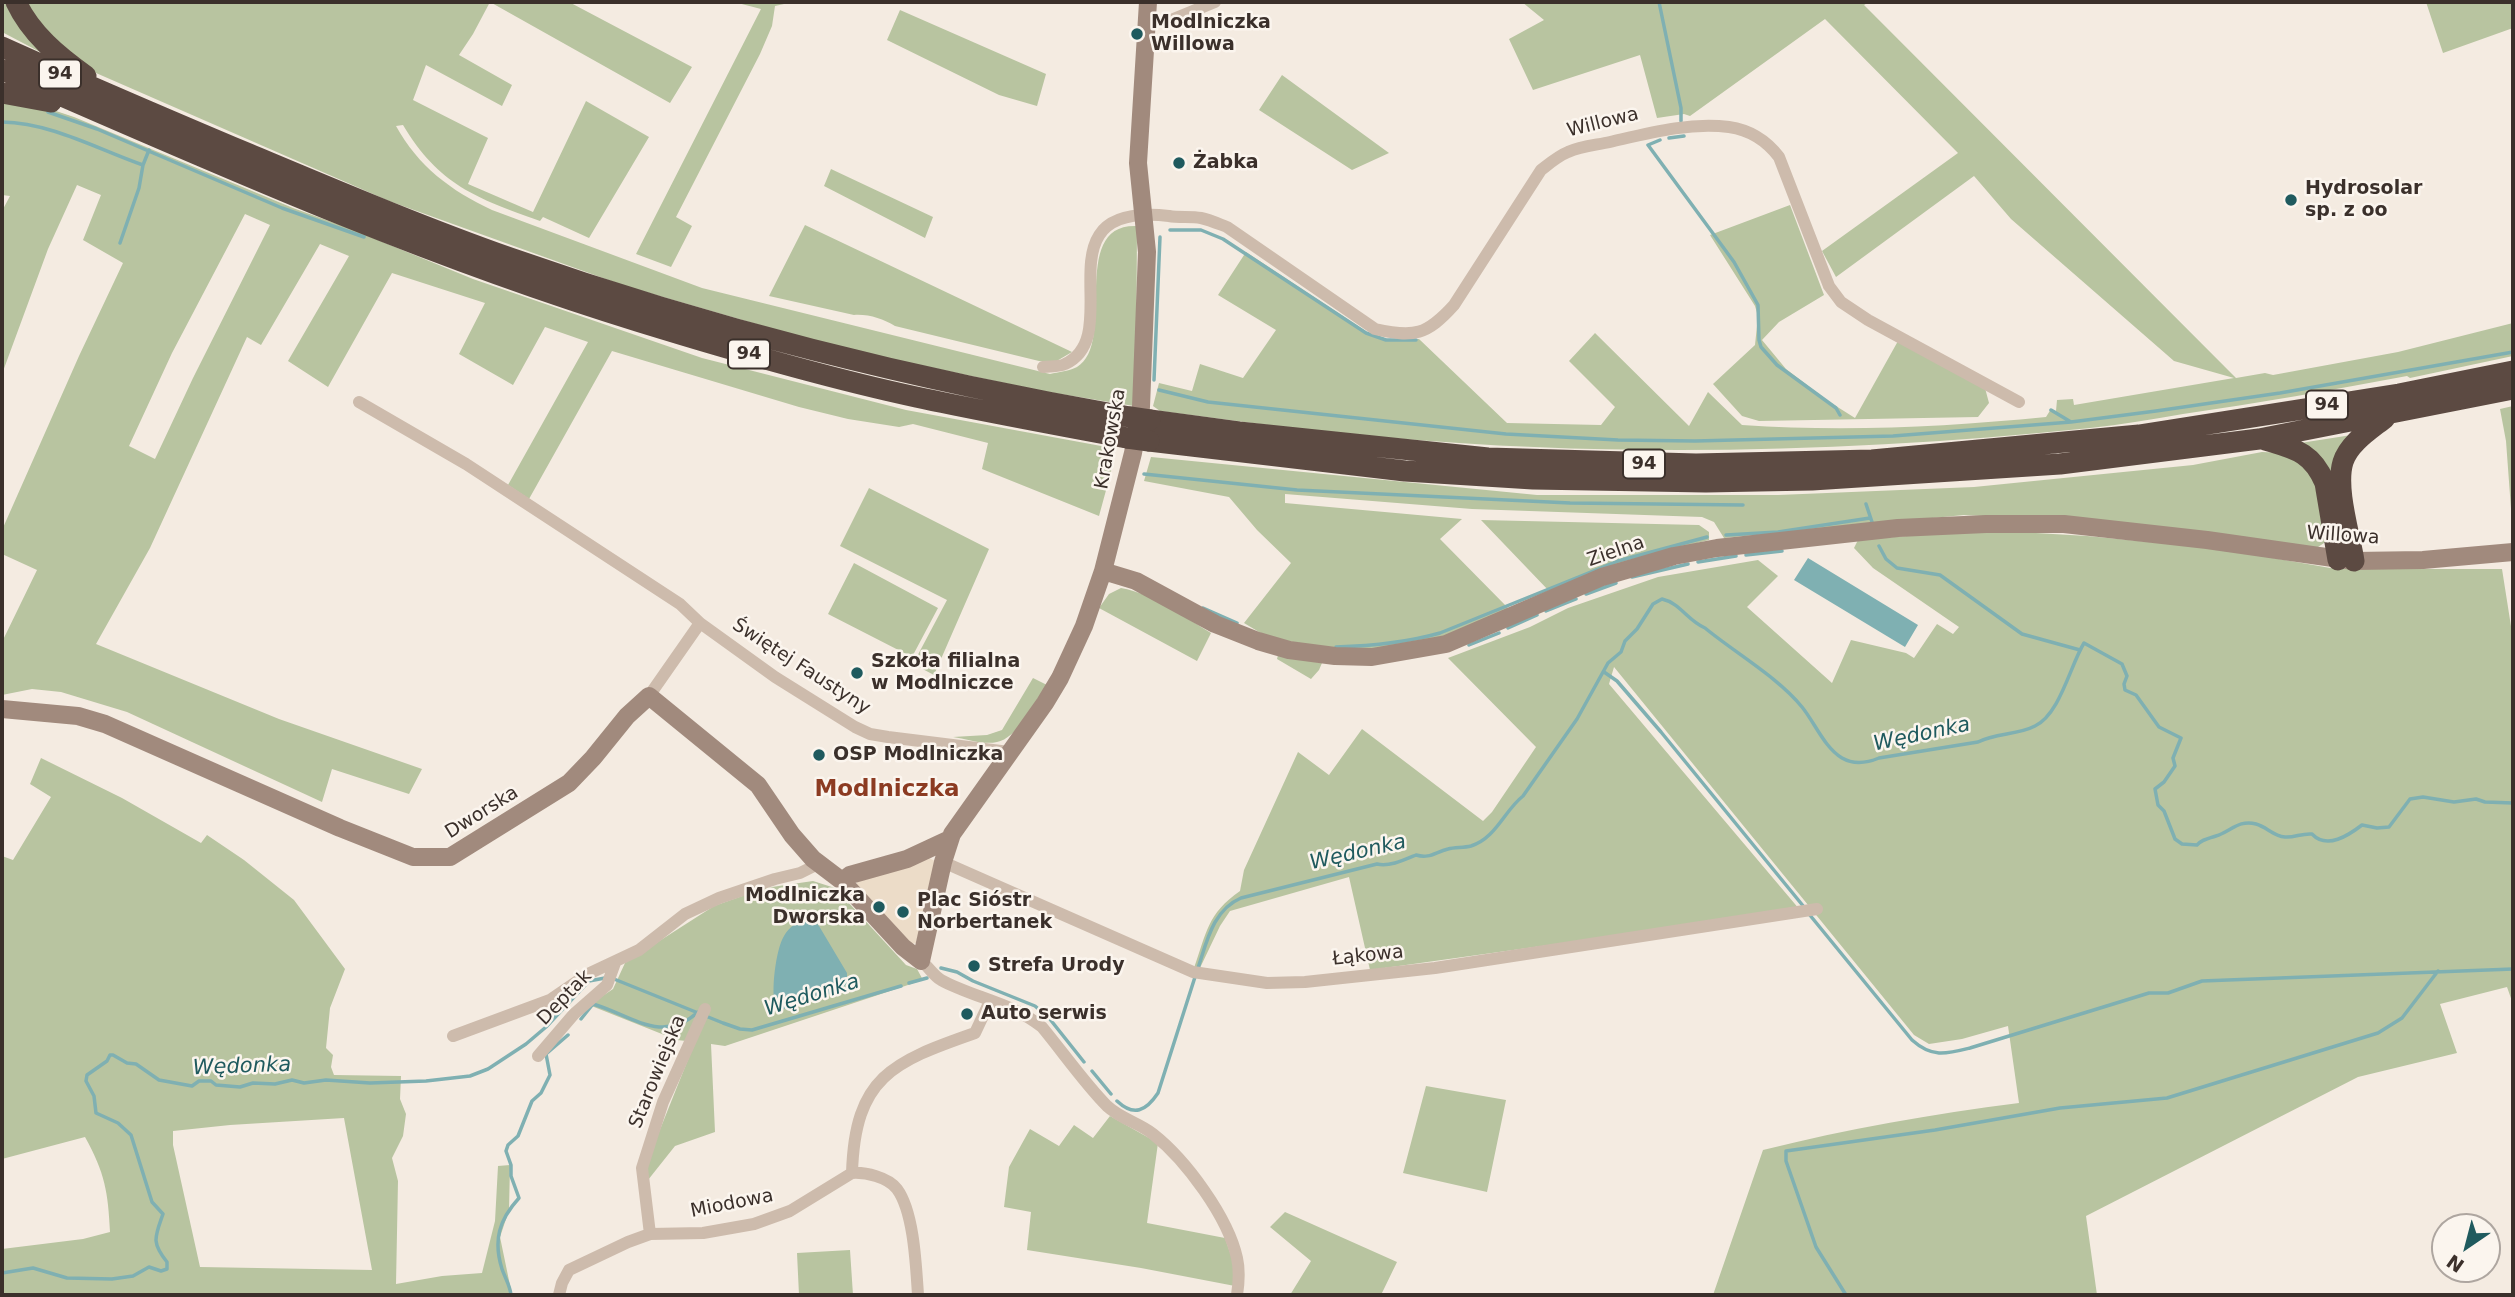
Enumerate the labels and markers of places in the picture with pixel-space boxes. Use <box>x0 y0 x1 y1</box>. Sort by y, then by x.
place label: Modlniczka Willowa <box>1151 12 1271 56</box>
marker: Modlniczka Willowa <box>1129 26 1145 42</box>
place label: Żabka <box>1193 152 1259 174</box>
marker: Żabka <box>1171 155 1187 171</box>
place label: Hydrosolar sp. z oo <box>2305 178 2422 222</box>
marker: Hydrosolar sp. z oo <box>2283 192 2299 208</box>
place label: Szkoła filialna w Modlniczce <box>871 651 1020 695</box>
marker: Szkoła filialna w Modlniczce <box>849 665 865 681</box>
place label: OSP Modlniczka <box>833 744 1003 766</box>
marker: OSP Modlniczka <box>811 747 827 763</box>
place label: Modlniczka Dworska <box>745 885 865 929</box>
place label: Plac Sióstr Norbertanek <box>917 890 1052 934</box>
marker: Modlniczka Dworska <box>871 899 887 915</box>
marker: Plac Sióstr Norbertanek <box>895 904 911 920</box>
place label: Strefa Urody <box>988 955 1125 977</box>
marker: Strefa Urody <box>966 958 982 974</box>
place label: Auto serwis <box>981 1003 1107 1025</box>
marker: Auto serwis <box>959 1006 975 1022</box>

